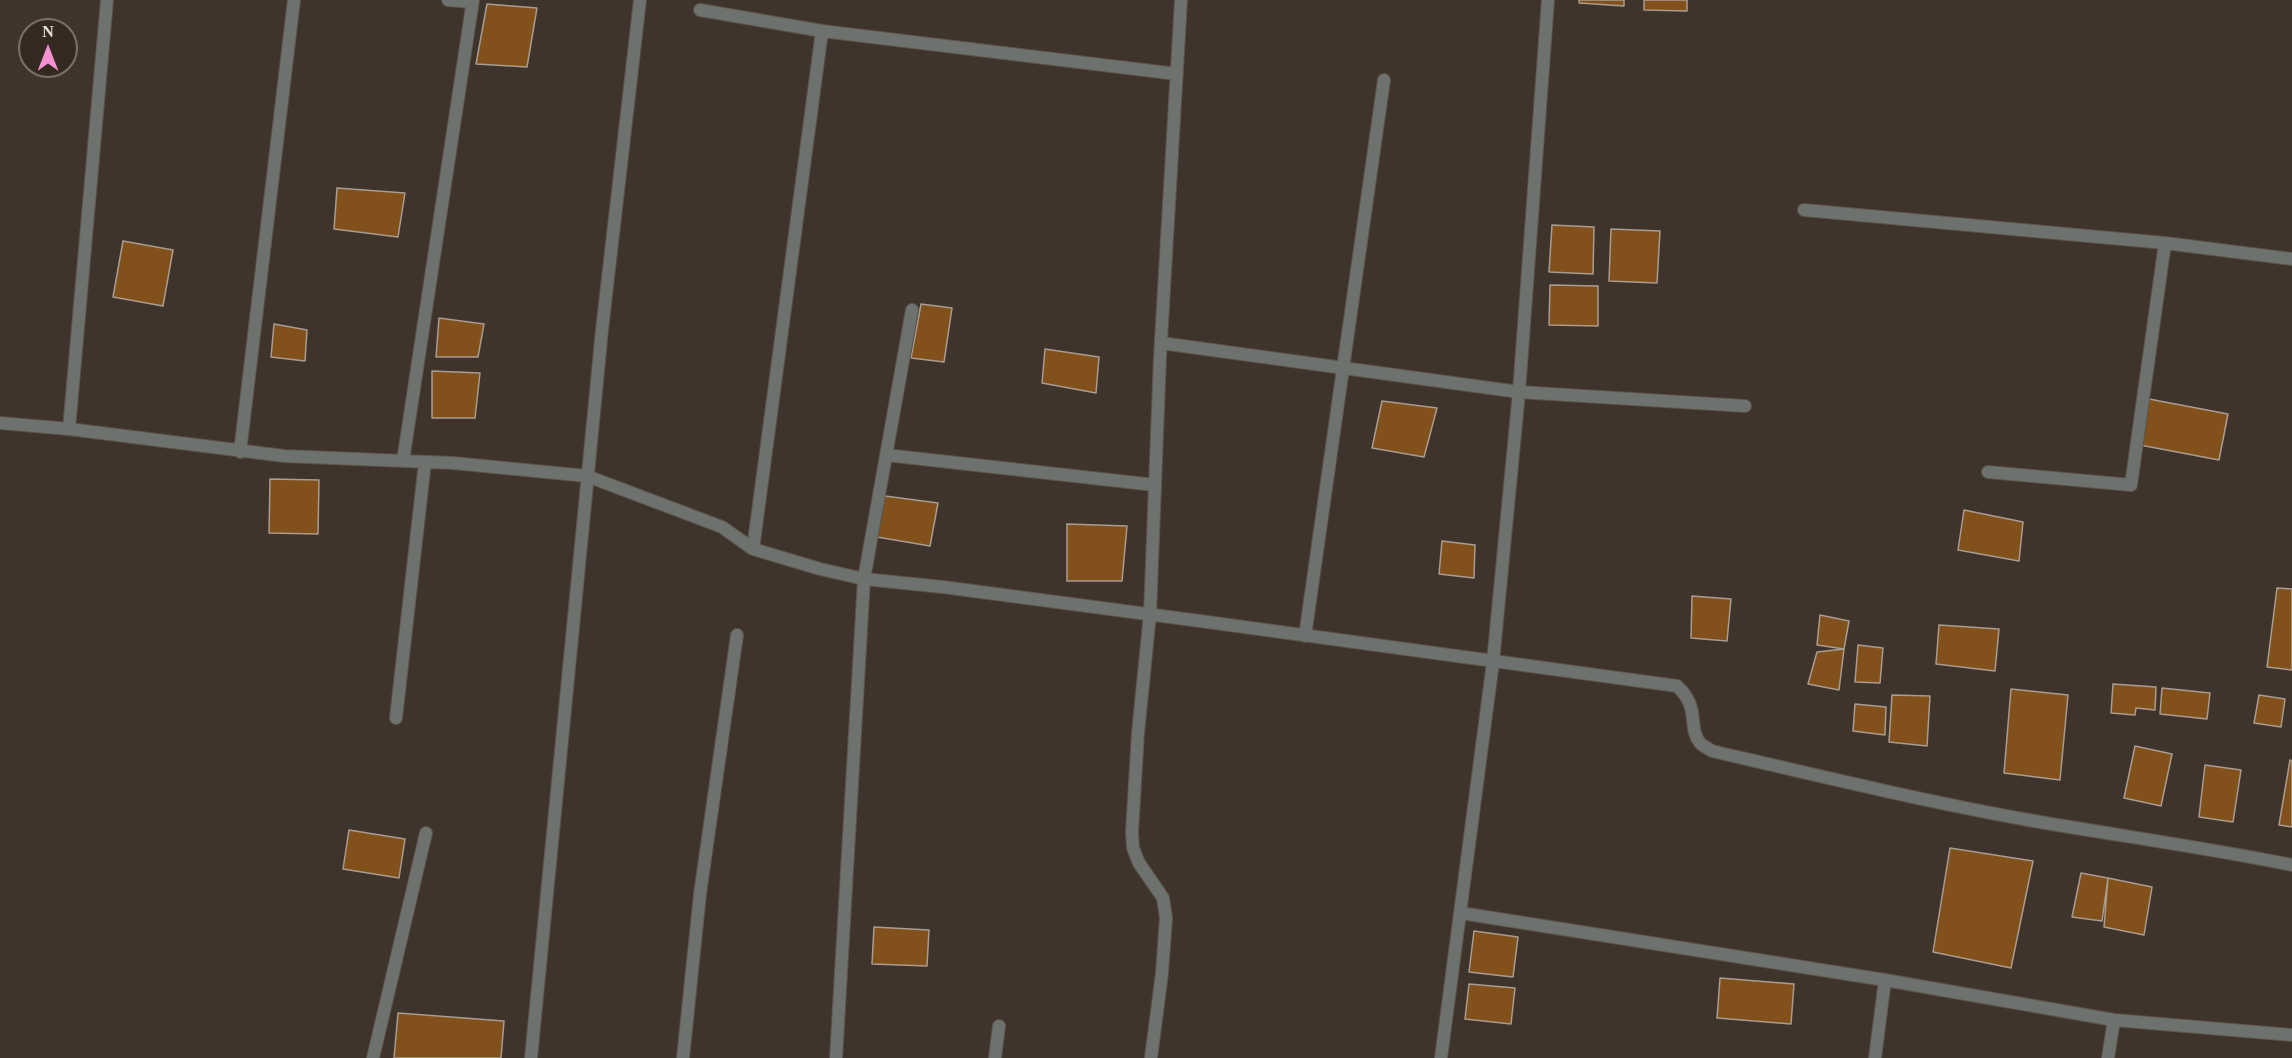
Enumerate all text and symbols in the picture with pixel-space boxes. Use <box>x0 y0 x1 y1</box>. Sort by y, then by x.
north arrow <box>18 18 78 78</box>
text: N <box>42 23 54 40</box>

